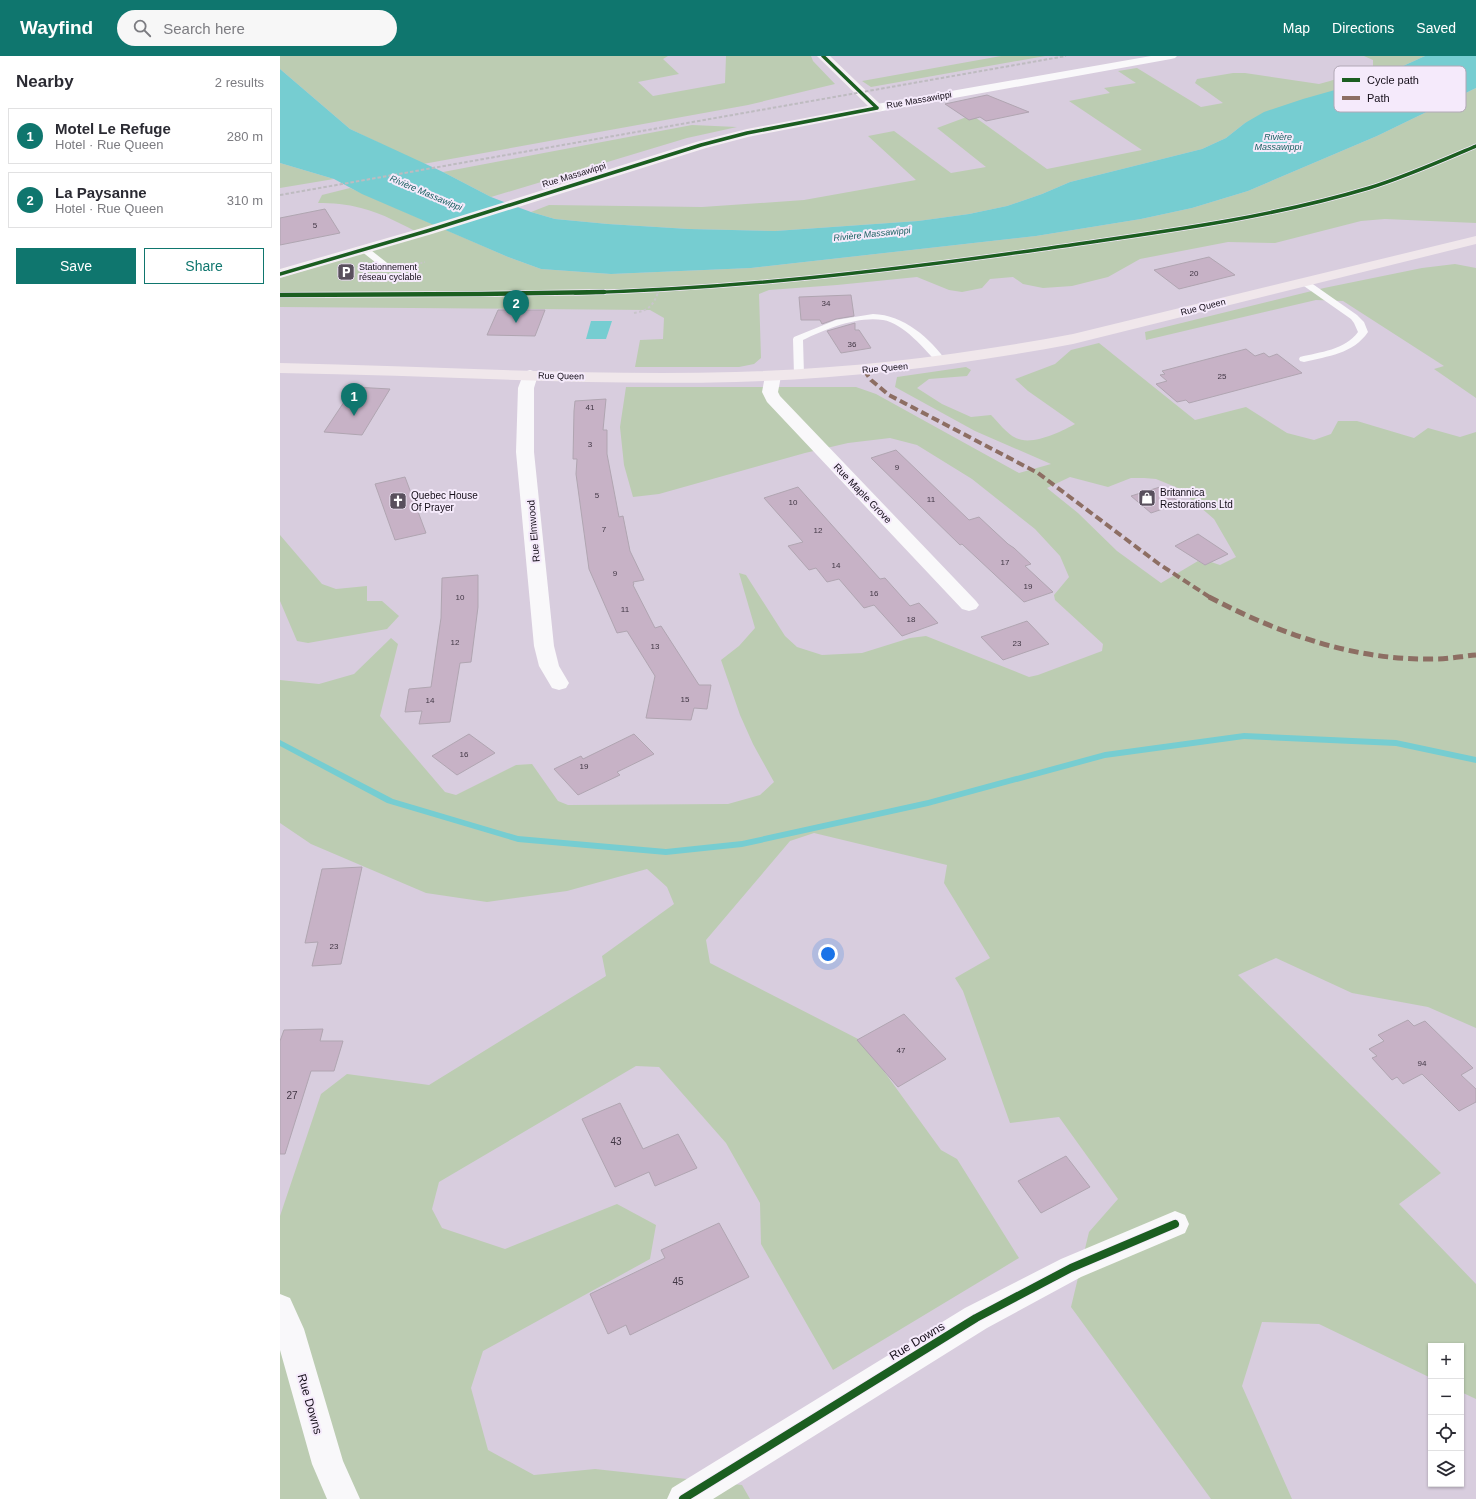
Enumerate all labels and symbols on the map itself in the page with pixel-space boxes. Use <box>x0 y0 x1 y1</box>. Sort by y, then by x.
legend <box>1334 66 1466 112</box>
text: Cycle path <box>1367 74 1419 86</box>
street label: Rue Massawippi <box>886 89 952 111</box>
text: Path <box>1367 92 1390 104</box>
water label: Rivière Massawippi <box>1254 132 1303 152</box>
street label: Rue Massawippi <box>541 161 607 189</box>
water label: Rivière Massawippi <box>388 173 465 213</box>
house number: 5 <box>313 221 318 230</box>
water label: Rivière Massawippi <box>833 225 912 243</box>
parking icon: Stationnement réseau cyclable <box>336 262 356 282</box>
place label: Stationnement réseau cyclable <box>359 262 422 282</box>
house number: 20 <box>1190 269 1199 278</box>
pin: 2 <box>503 290 529 323</box>
street label: Rue Queen <box>1179 297 1227 317</box>
house number: 34 <box>822 299 831 308</box>
house number: 36 <box>848 340 857 349</box>
street label: Rue Queen <box>862 361 908 375</box>
street label: Rue Queen <box>538 371 584 381</box>
house number: 25 <box>1218 372 1227 381</box>
pin: 1 <box>341 383 367 416</box>
house number: 41 <box>586 403 595 412</box>
house number: 3 <box>588 440 593 449</box>
street label: Rue Maple Grove <box>831 461 894 526</box>
house number: 9 <box>895 463 900 472</box>
place label: Britannica Restorations Ltd <box>1160 487 1233 510</box>
shop icon: Britannica Restorations Ltd <box>1137 488 1157 508</box>
place label: Quebec House Of Prayer <box>411 490 478 513</box>
church icon: Quebec House Of Prayer <box>388 491 408 511</box>
house number: 5 <box>595 491 600 500</box>
house number: 11 <box>927 495 936 504</box>
house number: 10 <box>789 498 798 507</box>
street label: Rue Elmwood <box>525 499 542 562</box>
house number: 7 <box>602 525 607 534</box>
house number: 12 <box>814 526 823 535</box>
house number: 17 <box>1001 558 1010 567</box>
house number: 14 <box>832 561 841 570</box>
house number: 9 <box>613 569 618 578</box>
house number: 19 <box>1024 582 1033 591</box>
house number: 16 <box>870 589 879 598</box>
house number: 10 <box>456 593 465 602</box>
house number: 11 <box>621 605 630 614</box>
house number: 18 <box>907 615 916 624</box>
house number: 12 <box>451 638 460 647</box>
house number: 23 <box>1013 639 1022 648</box>
house number: 13 <box>651 642 660 651</box>
house number: 15 <box>681 695 690 704</box>
house number: 14 <box>426 696 435 705</box>
house number: 16 <box>460 750 469 759</box>
house number: 19 <box>580 762 589 771</box>
house number: 23 <box>330 942 339 951</box>
your location <box>818 944 838 964</box>
house number: 47 <box>897 1046 906 1055</box>
house number: 94 <box>1418 1059 1427 1068</box>
house number: 27 <box>286 1090 298 1101</box>
house number: 43 <box>610 1136 622 1147</box>
house number: 45 <box>672 1276 684 1287</box>
street label: Rue Downs <box>887 1319 947 1363</box>
street label: Rue Downs <box>295 1372 325 1436</box>

